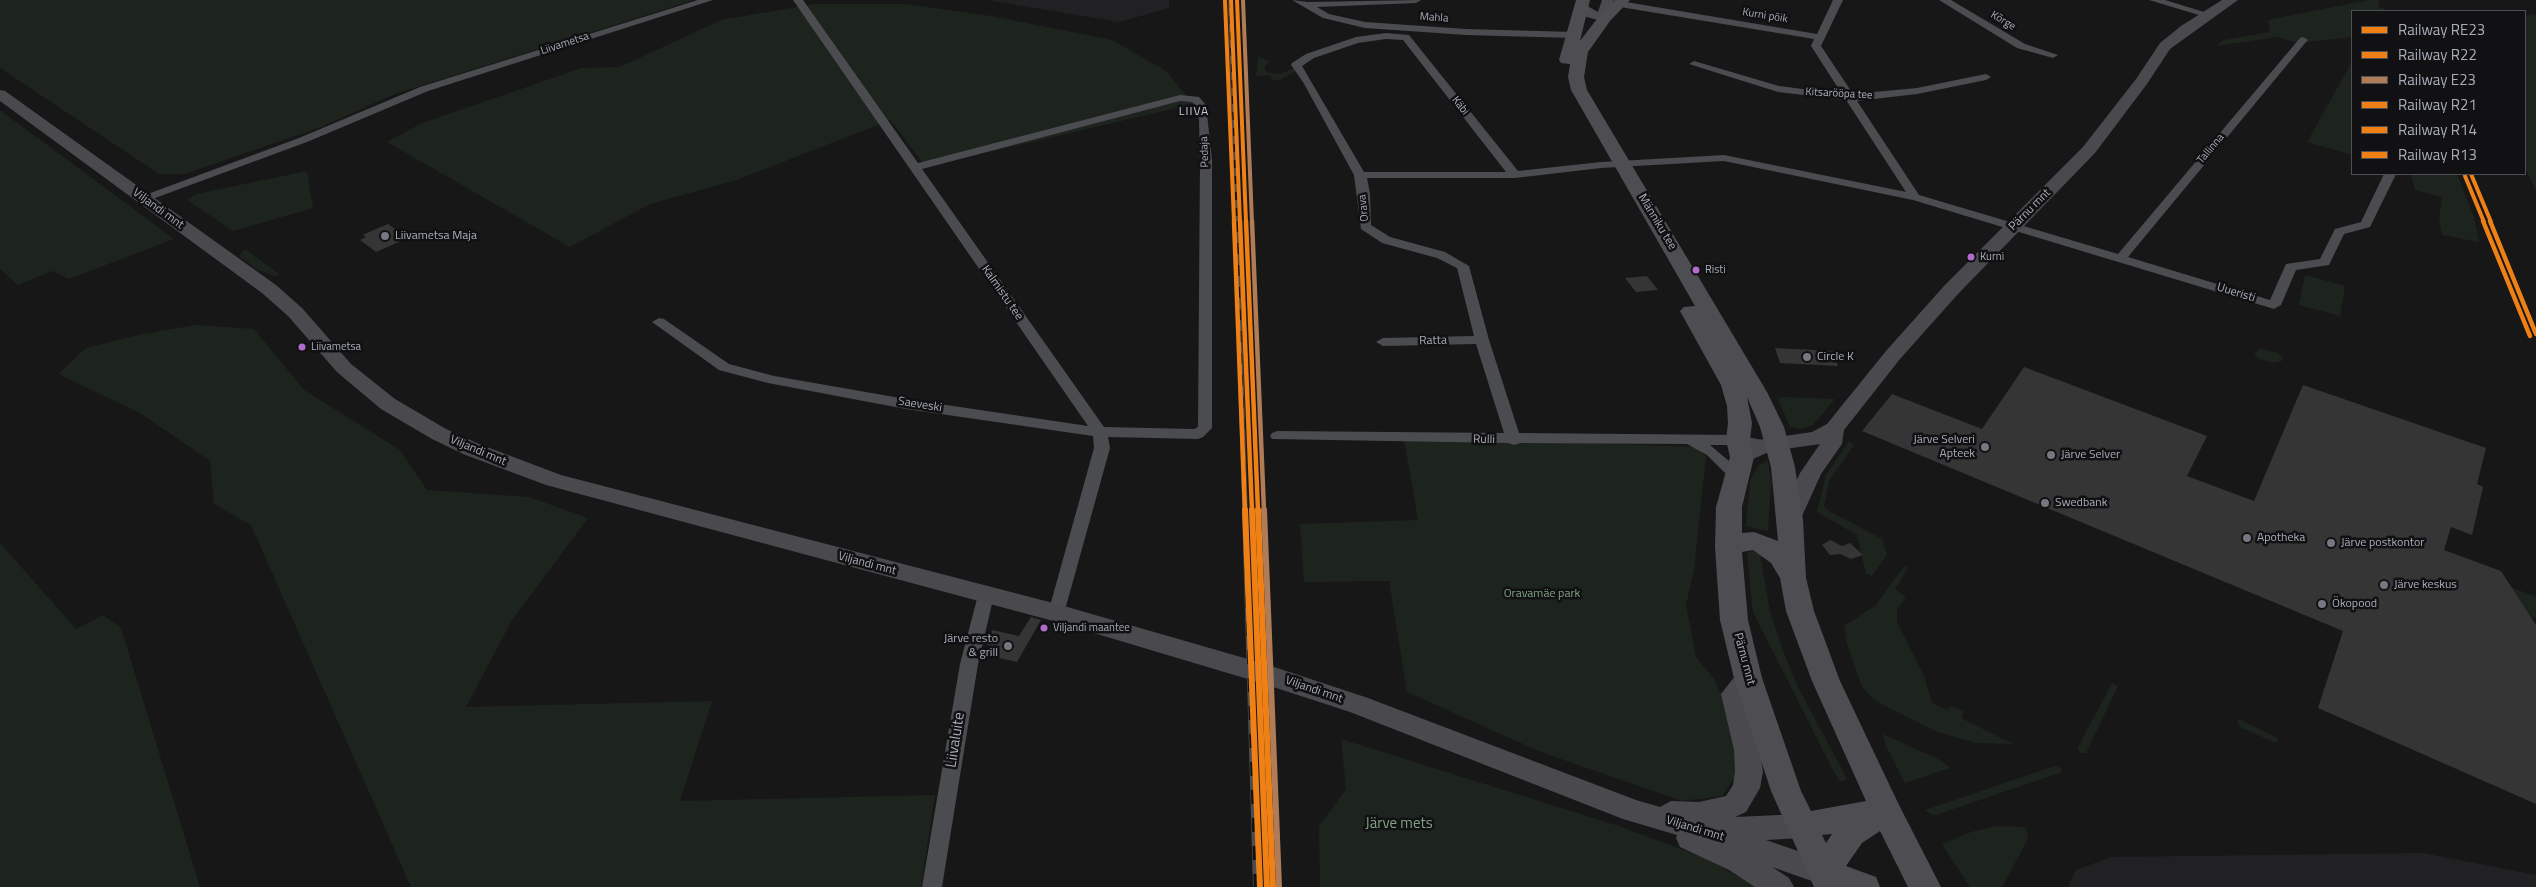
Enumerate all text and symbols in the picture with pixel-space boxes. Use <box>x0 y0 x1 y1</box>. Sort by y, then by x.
street label: Kurni põik <box>1741 6 1789 26</box>
street label: Kõrge <box>1988 8 2018 34</box>
street label: Mahla <box>1419 10 1449 26</box>
legend <box>2351 10 2526 175</box>
text: Railway RE23 <box>2398 18 2485 41</box>
street label: Liivametsa <box>539 30 591 58</box>
text: Railway R22 <box>2398 43 2477 66</box>
text: Railway E23 <box>2398 68 2476 91</box>
street label: Kitsarööpa tee <box>1805 86 1873 102</box>
text: Railway R21 <box>2398 93 2477 116</box>
street label: Käbi <box>1449 94 1471 118</box>
district label: LIIVA <box>1178 105 1210 119</box>
text: Railway R14 <box>2398 118 2477 141</box>
street label: Tallinna <box>2195 131 2227 167</box>
street label: Pedaja <box>1198 136 1212 168</box>
text: Railway R13 <box>2398 143 2477 166</box>
street label: Viljandi mnt <box>130 186 186 232</box>
street label: Pärnu mnt <box>2006 186 2054 234</box>
street label: Männiku tee <box>1635 191 1679 253</box>
street label: Orava <box>1356 194 1372 222</box>
place label: Liivametsa Maja <box>395 229 477 243</box>
marker: Liivametsa Maja <box>379 230 391 242</box>
place label: Kurni <box>1980 250 2004 264</box>
marker: Kurni <box>1966 252 1976 262</box>
street label: Kalmistu tee <box>978 263 1026 323</box>
place label: Risti <box>1705 263 1726 277</box>
marker: Risti <box>1691 265 1701 275</box>
street label: Uueristi <box>2215 280 2257 306</box>
street label: Ratta <box>1419 334 1447 348</box>
place label: Liivametsa <box>311 340 361 354</box>
marker: Liivametsa <box>297 342 307 352</box>
place label: Circle K <box>1817 350 1854 364</box>
marker: Circle K <box>1801 351 1813 363</box>
street label: Saeveski <box>897 394 943 416</box>
street label: Viljandi mnt <box>448 433 508 469</box>
street label: Rulli <box>1473 433 1495 447</box>
place label: Järve Selveri Apteek <box>1913 433 1975 461</box>
marker: Järve Selveri Apteek <box>1979 441 1991 453</box>
place label: Järve Selver <box>2061 448 2120 462</box>
marker: Järve Selver <box>2045 449 2057 461</box>
place label: Swedbank <box>2055 496 2107 510</box>
marker: Swedbank <box>2039 497 2051 509</box>
place label: Apotheka <box>2257 531 2305 545</box>
marker: Apotheka <box>2241 532 2253 544</box>
place label: Järve postkontor <box>2341 536 2424 550</box>
marker: Järve postkontor <box>2325 537 2337 549</box>
street label: Viljandi mnt <box>836 549 898 579</box>
place label: Järve keskus <box>2394 578 2457 592</box>
marker: Järve keskus <box>2378 579 2390 591</box>
park label: Oravamäe park <box>1504 587 1580 601</box>
place label: Ökopood <box>2332 597 2377 611</box>
marker: Ökopood <box>2316 598 2328 610</box>
place label: Viljandi maantee <box>1053 621 1130 635</box>
marker: Viljandi maantee <box>1039 623 1049 633</box>
street label: Pärnu mnt <box>1730 631 1758 687</box>
place label: Järve resto & grill <box>944 632 998 660</box>
marker: Järve resto & grill <box>1002 640 1014 652</box>
street label: Viljandi mnt <box>1283 673 1345 707</box>
street label: Liivaluite <box>943 711 969 769</box>
street label: Viljandi mnt <box>1664 813 1726 845</box>
park label: Järve mets <box>1365 815 1433 833</box>

